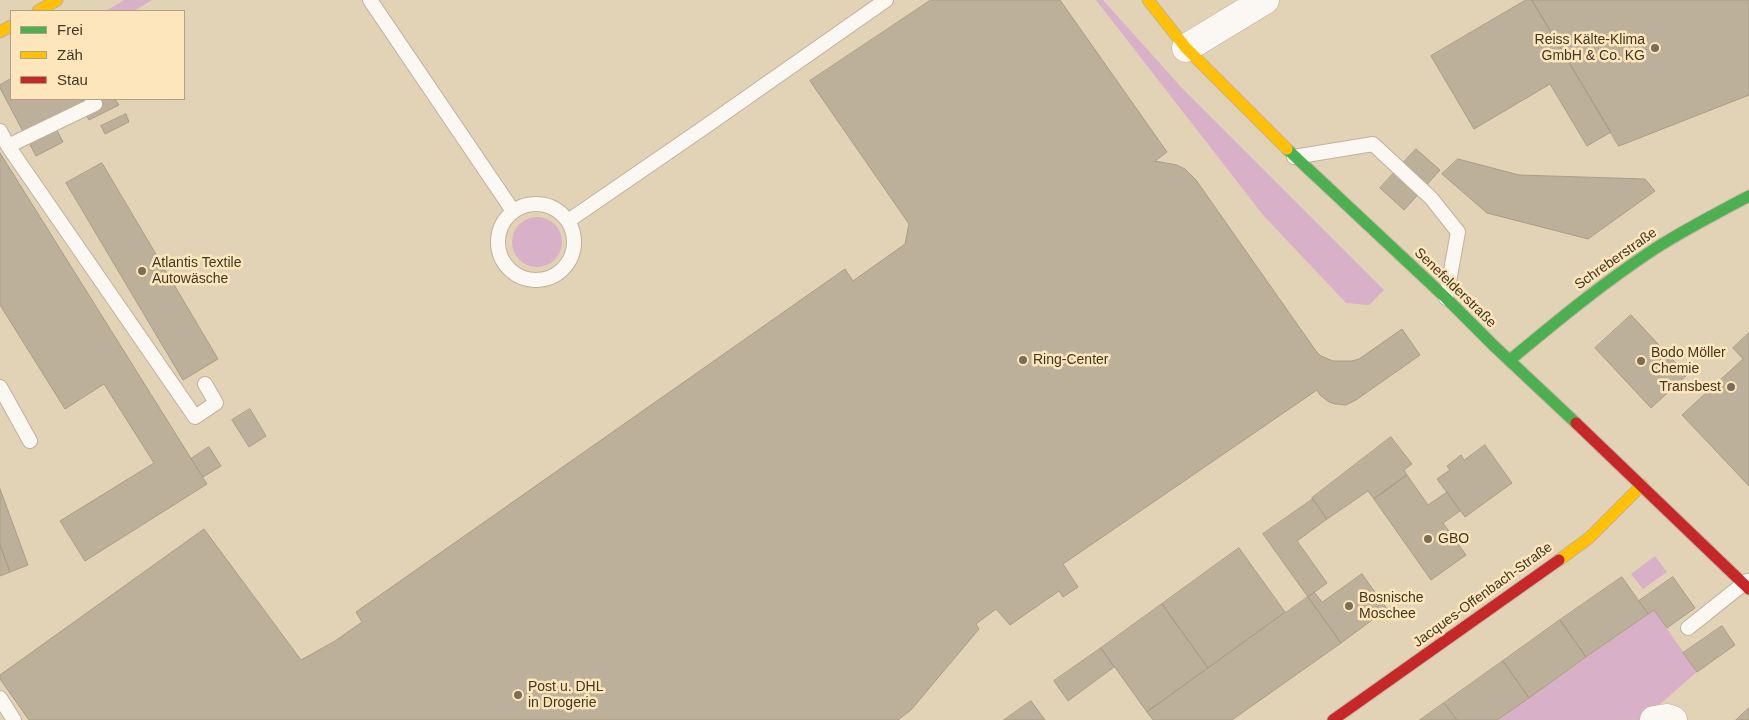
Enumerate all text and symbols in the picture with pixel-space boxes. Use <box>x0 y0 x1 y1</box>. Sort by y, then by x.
legend <box>10 10 185 100</box>
text: Frei <box>57 21 83 38</box>
place label: Reiss Kälte-Klima GmbH & Co. KG <box>1535 32 1645 64</box>
marker: Reiss Kälte-Klima GmbH & Co. KG <box>1649 42 1661 54</box>
text: Zäh <box>57 46 83 63</box>
text: Stau <box>57 71 88 88</box>
street label: Schreberstraße <box>1572 224 1660 294</box>
street label: Senefelderstraße <box>1411 245 1499 331</box>
place label: Atlantis Textile Autowäsche <box>152 255 241 288</box>
marker: Atlantis Textile Autowäsche <box>136 265 148 277</box>
place label: Bodo Möller Chemie <box>1651 345 1726 378</box>
place label: Ring-Center <box>1033 352 1108 368</box>
marker: Ring-Center <box>1017 354 1029 366</box>
marker: Bodo Möller Chemie <box>1635 355 1647 367</box>
place label: Transbest <box>1659 379 1721 395</box>
marker: Transbest <box>1725 381 1737 393</box>
place label: GBO <box>1438 531 1469 547</box>
marker: GBO <box>1422 533 1434 545</box>
street label: Jacques-Offenbach-Straße <box>1410 539 1556 651</box>
place label: Bosnische Moschee <box>1359 590 1424 622</box>
marker: Bosnische Moschee <box>1343 600 1355 612</box>
place label: Post u. DHL in Drogerie <box>528 679 603 712</box>
marker: Post u. DHL in Drogerie <box>512 689 524 701</box>

